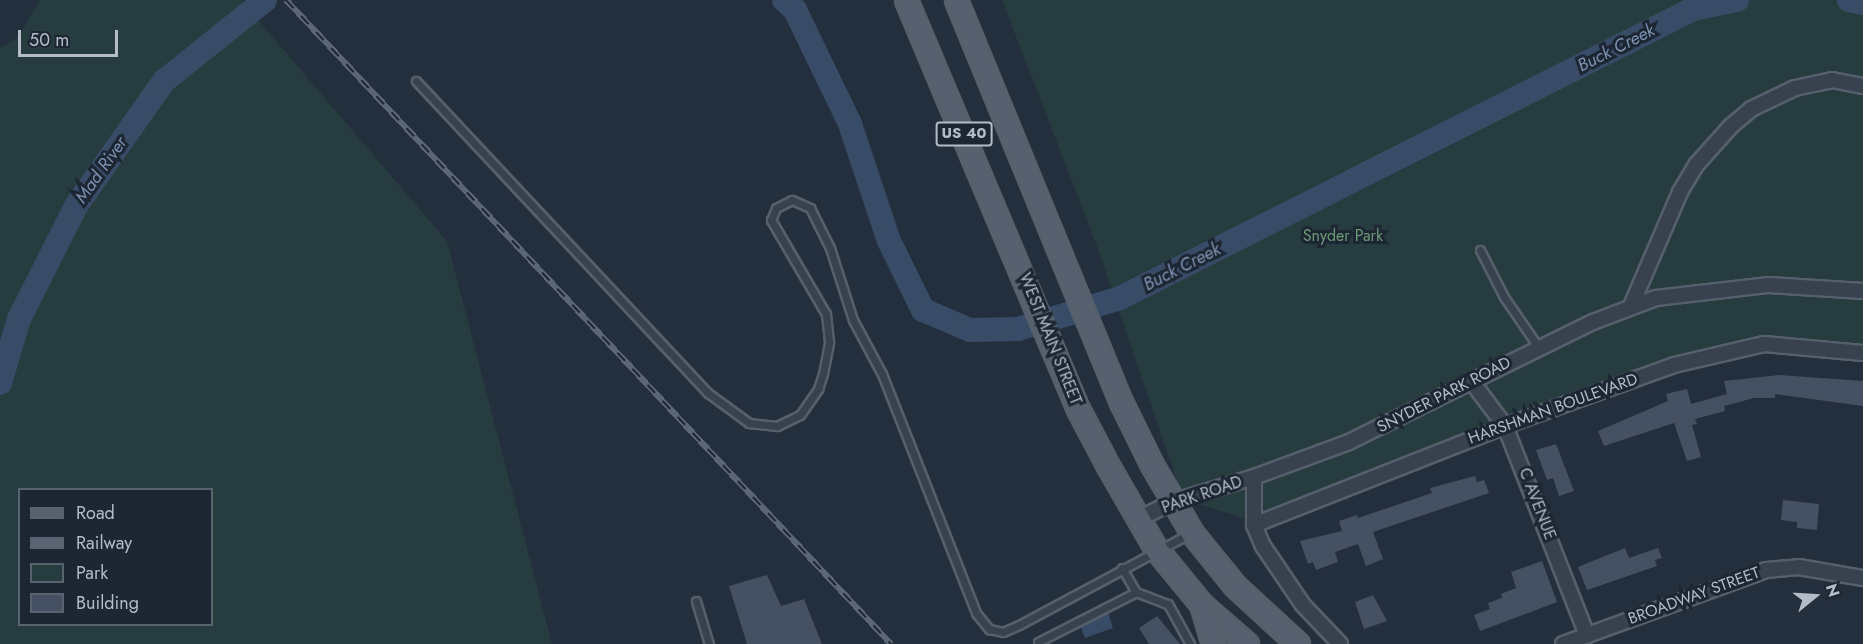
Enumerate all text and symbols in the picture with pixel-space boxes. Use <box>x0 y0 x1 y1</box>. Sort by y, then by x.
scale bar <box>21 18 122 56</box>
water label: Buck Creek <box>1574 19 1658 77</box>
text: 50 m <box>29 27 69 53</box>
road number: US 40 <box>936 122 992 146</box>
water label: Mad River <box>70 133 132 207</box>
park label: Snyder Park <box>1303 226 1383 246</box>
water label: Buck Creek <box>1140 238 1224 296</box>
street label: WEST MAIN STREET <box>1015 270 1085 408</box>
street label: SNYDER PARK ROAD <box>1374 353 1514 437</box>
street label: HARSHMAN BOULEVARD <box>1466 369 1640 449</box>
street label: C AVENUE <box>1515 465 1559 543</box>
street label: PARK ROAD <box>1159 472 1245 518</box>
legend <box>18 488 213 626</box>
text: Road <box>76 500 115 526</box>
text: Railway <box>76 530 132 556</box>
text: Park <box>76 560 108 586</box>
street label: BROADWAY STREET <box>1626 563 1762 629</box>
north arrow <box>1785 566 1845 626</box>
text: N <box>1820 581 1845 600</box>
text: Building <box>76 590 139 616</box>

